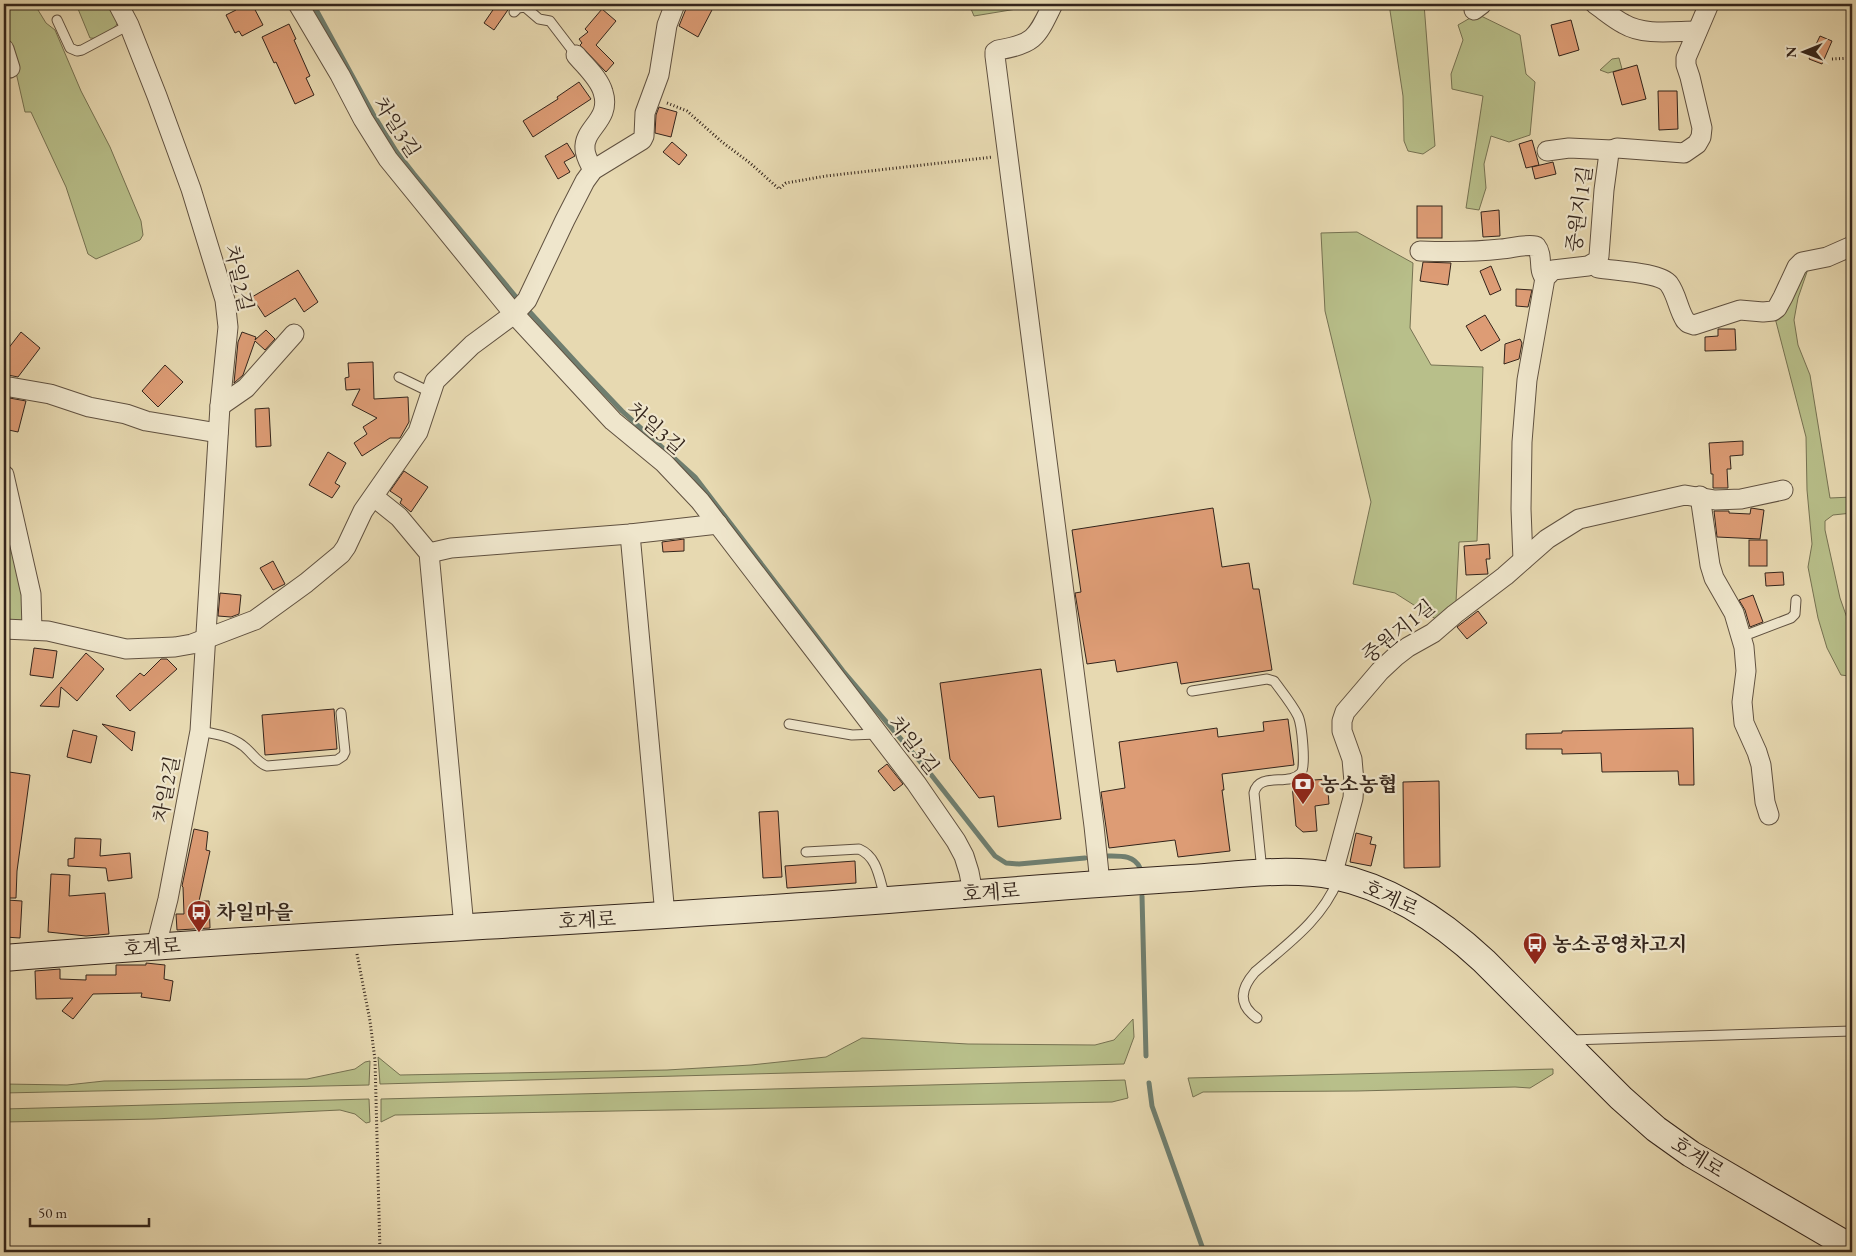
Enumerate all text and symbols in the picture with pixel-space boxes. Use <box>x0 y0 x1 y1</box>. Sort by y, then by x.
north arrow <box>1778 28 1828 78</box>
text: N <box>1782 46 1800 58</box>
street label: 차일3길 <box>368 92 426 162</box>
street label: 중원지1길 <box>1560 164 1598 254</box>
street label: 차일2길 <box>219 242 259 314</box>
street label: 차일3길 <box>622 396 690 460</box>
street label: 중원지1길 <box>1356 594 1440 668</box>
street label: 차일3길 <box>883 710 945 780</box>
street label: 차일2길 <box>147 753 185 825</box>
bank icon: 농소농협 <box>1290 771 1316 805</box>
place label: 농소농협 <box>1320 771 1397 797</box>
street label: 호계로 <box>1359 874 1423 922</box>
street label: 호계로 <box>961 877 1021 907</box>
bus stop icon: 차일마을 <box>186 899 212 933</box>
place label: 차일마을 <box>216 899 293 925</box>
street label: 호계로 <box>557 906 617 934</box>
bus stop icon: 농소공영차고지 <box>1522 931 1548 965</box>
place label: 농소공영차고지 <box>1552 931 1687 957</box>
street label: 호계로 <box>122 932 182 962</box>
street label: 호계로 <box>1667 1131 1729 1183</box>
scale bar <box>30 1196 149 1228</box>
text: 50 m <box>38 1203 67 1222</box>

